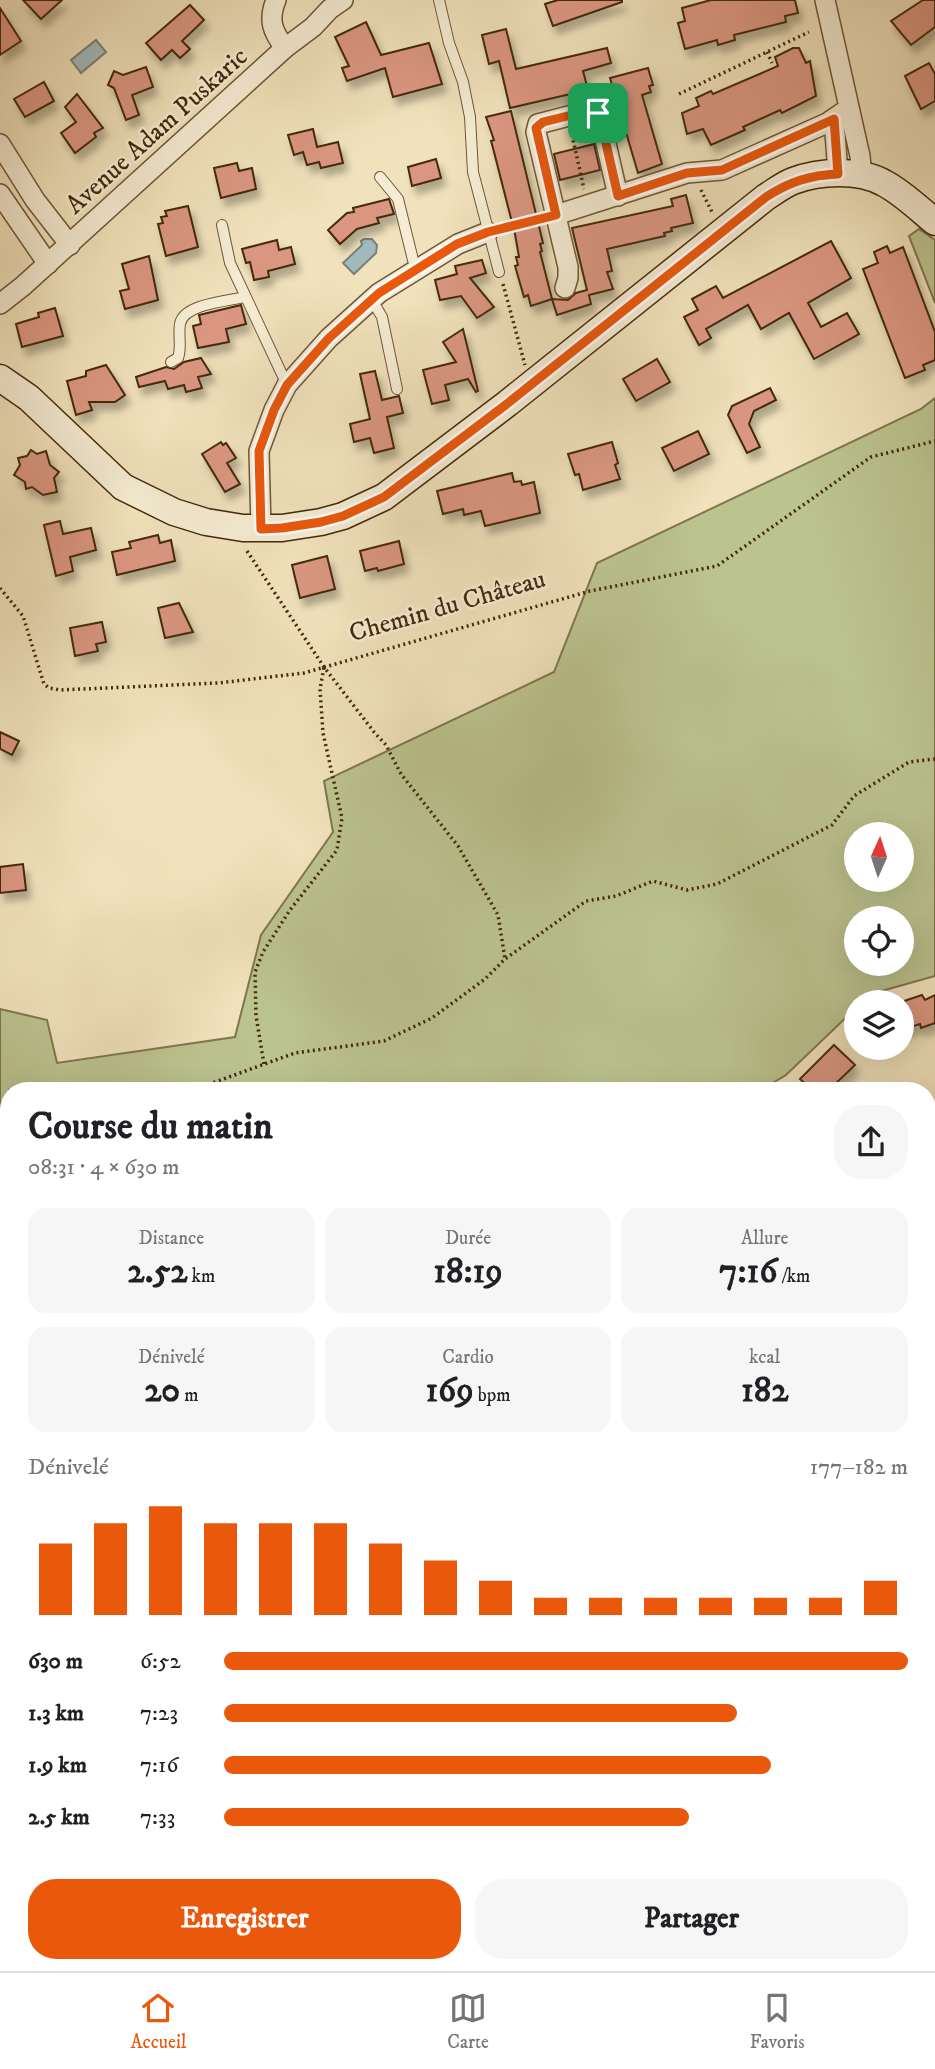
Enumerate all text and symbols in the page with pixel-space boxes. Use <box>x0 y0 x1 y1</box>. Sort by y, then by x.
street label: Avenue Adam Puskaric <box>59 41 255 222</box>
pin <box>568 83 628 143</box>
icon: arrive <box>579 94 617 132</box>
street label: Chemin du Château <box>345 563 549 650</box>
north arrow <box>844 822 914 892</box>
map controls <box>844 822 914 1060</box>
button: locate <box>844 906 914 976</box>
button: layers <box>844 990 914 1060</box>
text: Course du matin <box>28 1103 273 1151</box>
button: share <box>834 1105 908 1179</box>
text: 08:31 · 4 × 630 m <box>28 1153 180 1182</box>
text: Distance <box>139 1227 204 1250</box>
text: Durée <box>445 1227 491 1250</box>
text: Allure <box>741 1227 788 1250</box>
text: 2.52 <box>127 1250 188 1294</box>
text: 18:19 <box>433 1250 503 1294</box>
text: 7:16 <box>719 1250 777 1294</box>
text: km <box>188 1265 215 1288</box>
text: /km <box>777 1265 810 1288</box>
text: Dénivelé <box>138 1346 205 1369</box>
text: Cardio <box>442 1346 494 1369</box>
text: kcal <box>749 1346 780 1369</box>
text: 20 <box>144 1369 180 1413</box>
text: 169 <box>425 1369 474 1413</box>
text: 182 <box>741 1369 788 1413</box>
text: m <box>180 1384 199 1407</box>
text: bpm <box>474 1384 511 1407</box>
text: Dénivelé <box>28 1453 109 1482</box>
text: 177–182 m <box>810 1453 908 1482</box>
text: 630 m <box>28 1647 83 1676</box>
text: 6:52 <box>140 1647 181 1676</box>
text: 1.3 km <box>28 1699 84 1728</box>
text: 7:23 <box>140 1699 178 1728</box>
text: 1.9 km <box>28 1751 87 1780</box>
text: 7:16 <box>140 1751 178 1780</box>
text: 2.5 km <box>28 1803 90 1832</box>
text: 7:33 <box>140 1803 175 1832</box>
button: Enregistrer <box>28 1879 461 1959</box>
button: Partager <box>475 1879 908 1959</box>
tab: Accueil <box>130 1989 186 2054</box>
tab: Carte <box>447 1989 489 2054</box>
tab: Favoris <box>750 1989 805 2054</box>

